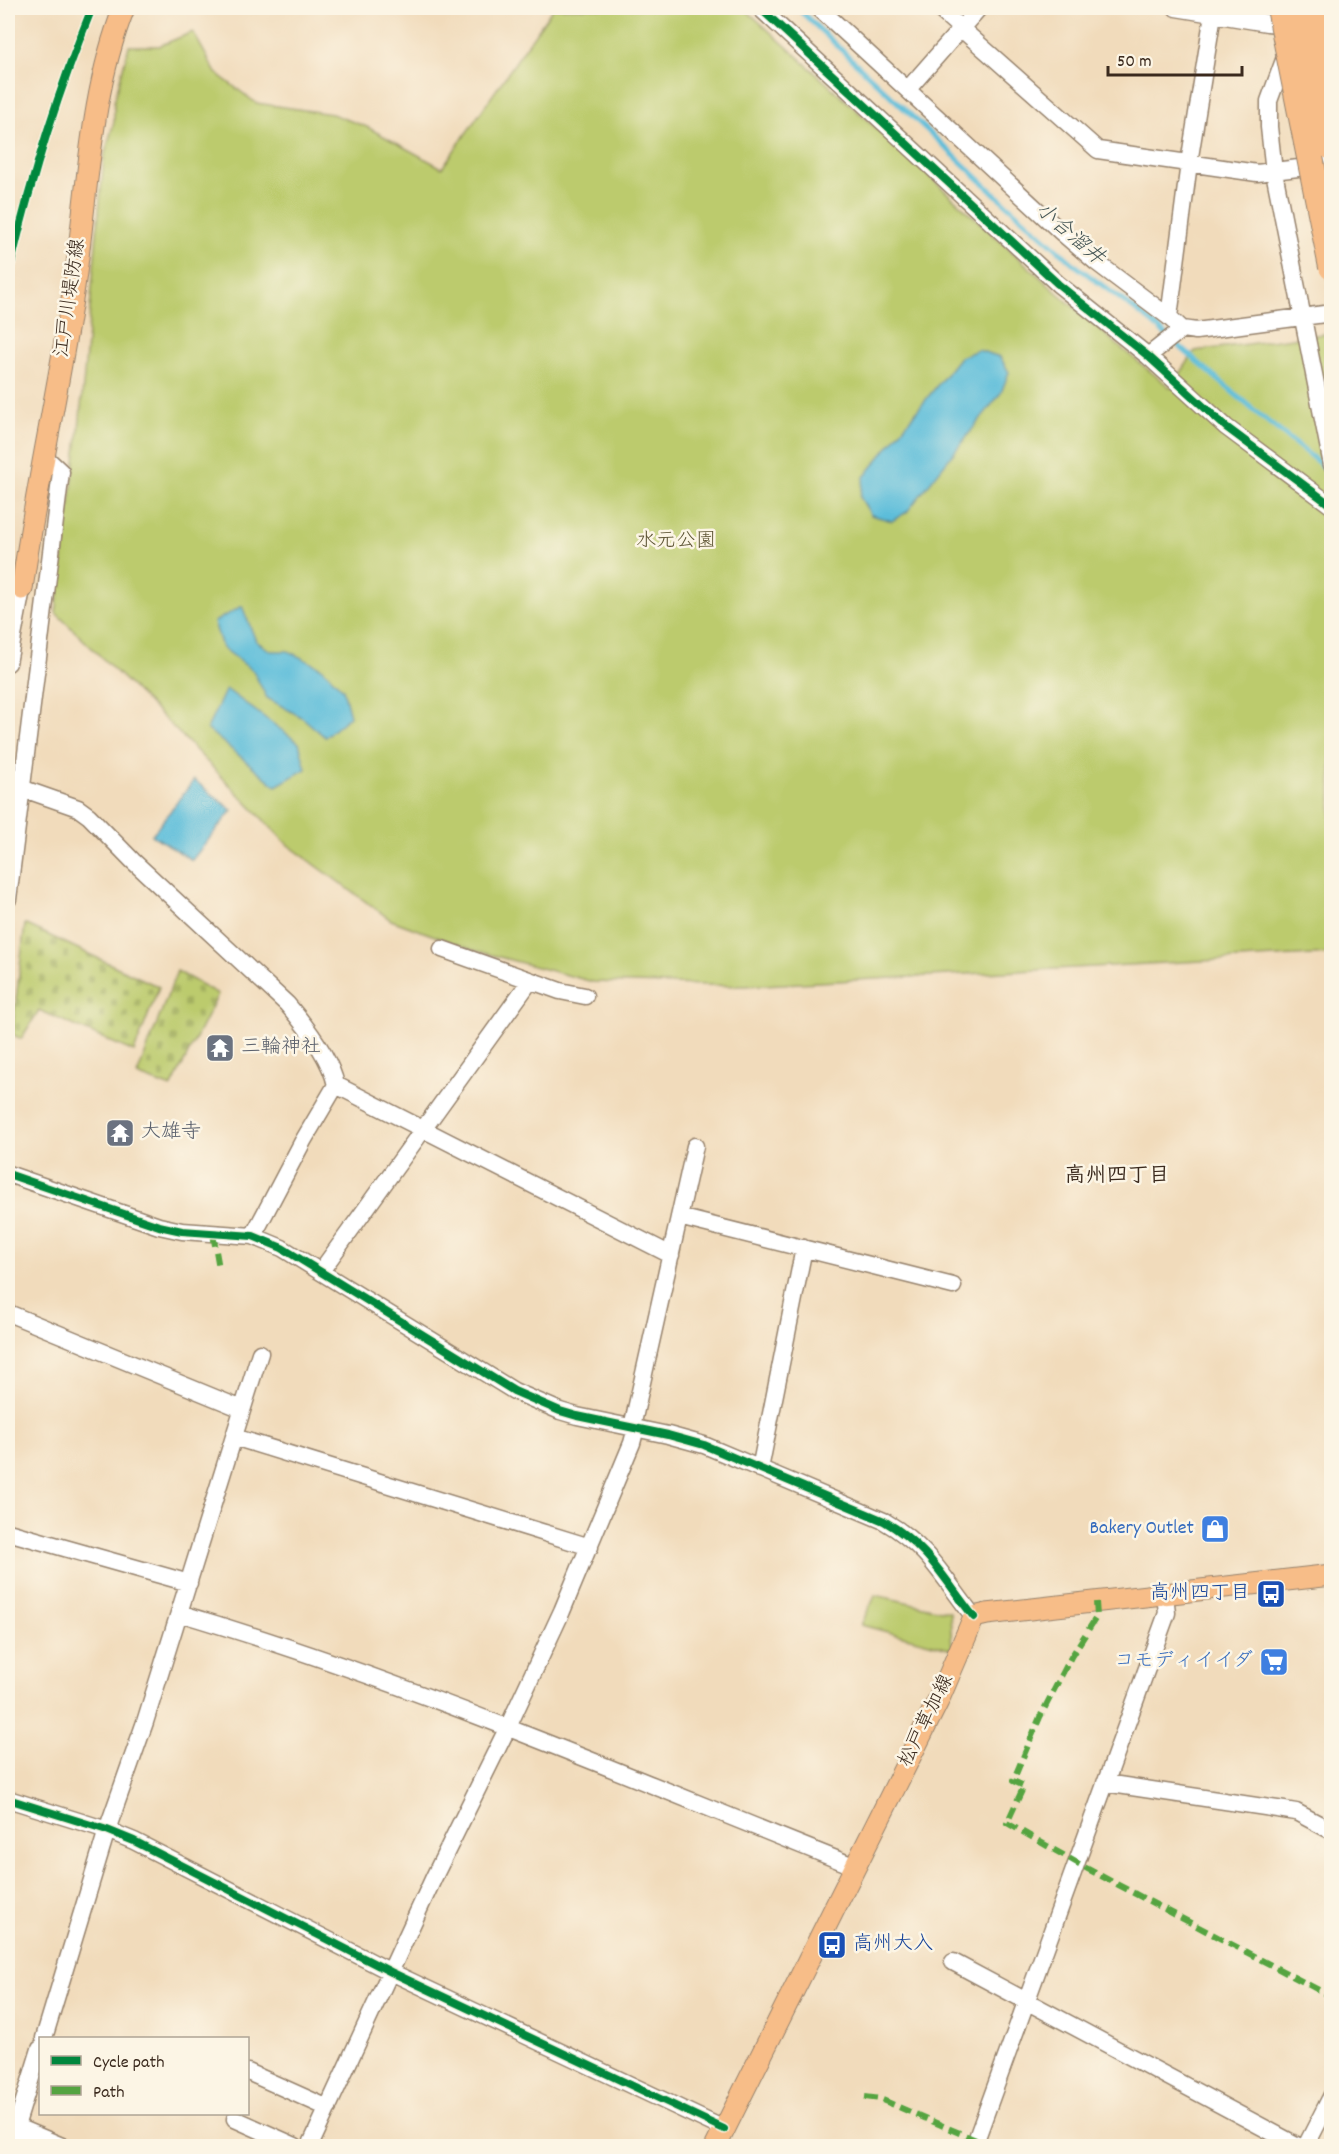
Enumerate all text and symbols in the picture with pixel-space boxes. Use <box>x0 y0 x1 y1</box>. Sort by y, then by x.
scale bar <box>1108 39 1242 77</box>
text: 50 m <box>1117 50 1152 75</box>
water label: 小合溜井 <box>1027 196 1111 275</box>
street label: 江戸川堤防線 <box>49 237 93 359</box>
park label: 水元公園 <box>636 528 716 556</box>
temple icon: 三輪神社 <box>204 1032 236 1064</box>
place label: 三輪神社 <box>241 1034 321 1062</box>
temple icon: 大雄寺 <box>104 1117 136 1149</box>
place label: 大雄寺 <box>141 1119 201 1147</box>
district label: 高州四丁目 <box>1065 1162 1170 1192</box>
shop icon: Bakery Outlet <box>1199 1513 1231 1545</box>
place label: Bakery Outlet <box>1090 1515 1194 1543</box>
bus stop icon: 高州四丁目 <box>1255 1578 1287 1610</box>
place label: 高州四丁目 <box>1150 1580 1250 1608</box>
supermarket icon: コモディイイダ <box>1258 1646 1290 1678</box>
place label: コモディイイダ <box>1114 1648 1253 1676</box>
street label: 松戸草加線 <box>892 1670 962 1772</box>
bus stop icon: 高州大入 <box>816 1929 848 1961</box>
place label: 高州大入 <box>853 1931 933 1959</box>
legend <box>39 2037 249 2115</box>
text: Cycle path <box>93 2051 164 2076</box>
text: Path <box>93 2081 125 2106</box>

